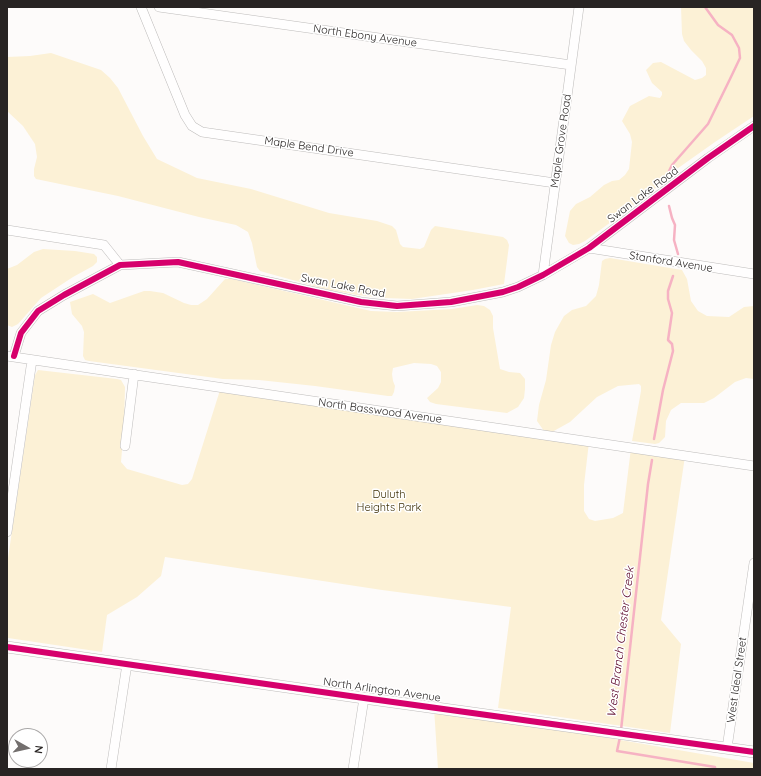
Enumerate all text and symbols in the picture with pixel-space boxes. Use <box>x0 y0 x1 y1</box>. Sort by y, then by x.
street label: North Ebony Avenue <box>312 22 418 50</box>
street label: Maple Grove Road <box>548 93 574 189</box>
street label: Maple Bend Drive <box>264 134 354 160</box>
street label: Swan Lake Road <box>605 164 681 226</box>
street label: Stanford Avenue <box>628 249 714 275</box>
street label: Swan Lake Road <box>300 271 386 301</box>
street label: North Basswood Avenue <box>317 396 443 426</box>
park label: Duluth Heights Park <box>357 488 421 514</box>
water label: West Branch Chester Creek <box>605 566 637 718</box>
street label: West Ideal Street <box>724 636 750 724</box>
street label: North Arlington Avenue <box>322 675 442 705</box>
north arrow <box>8 728 48 768</box>
text: N <box>31 745 46 755</box>

